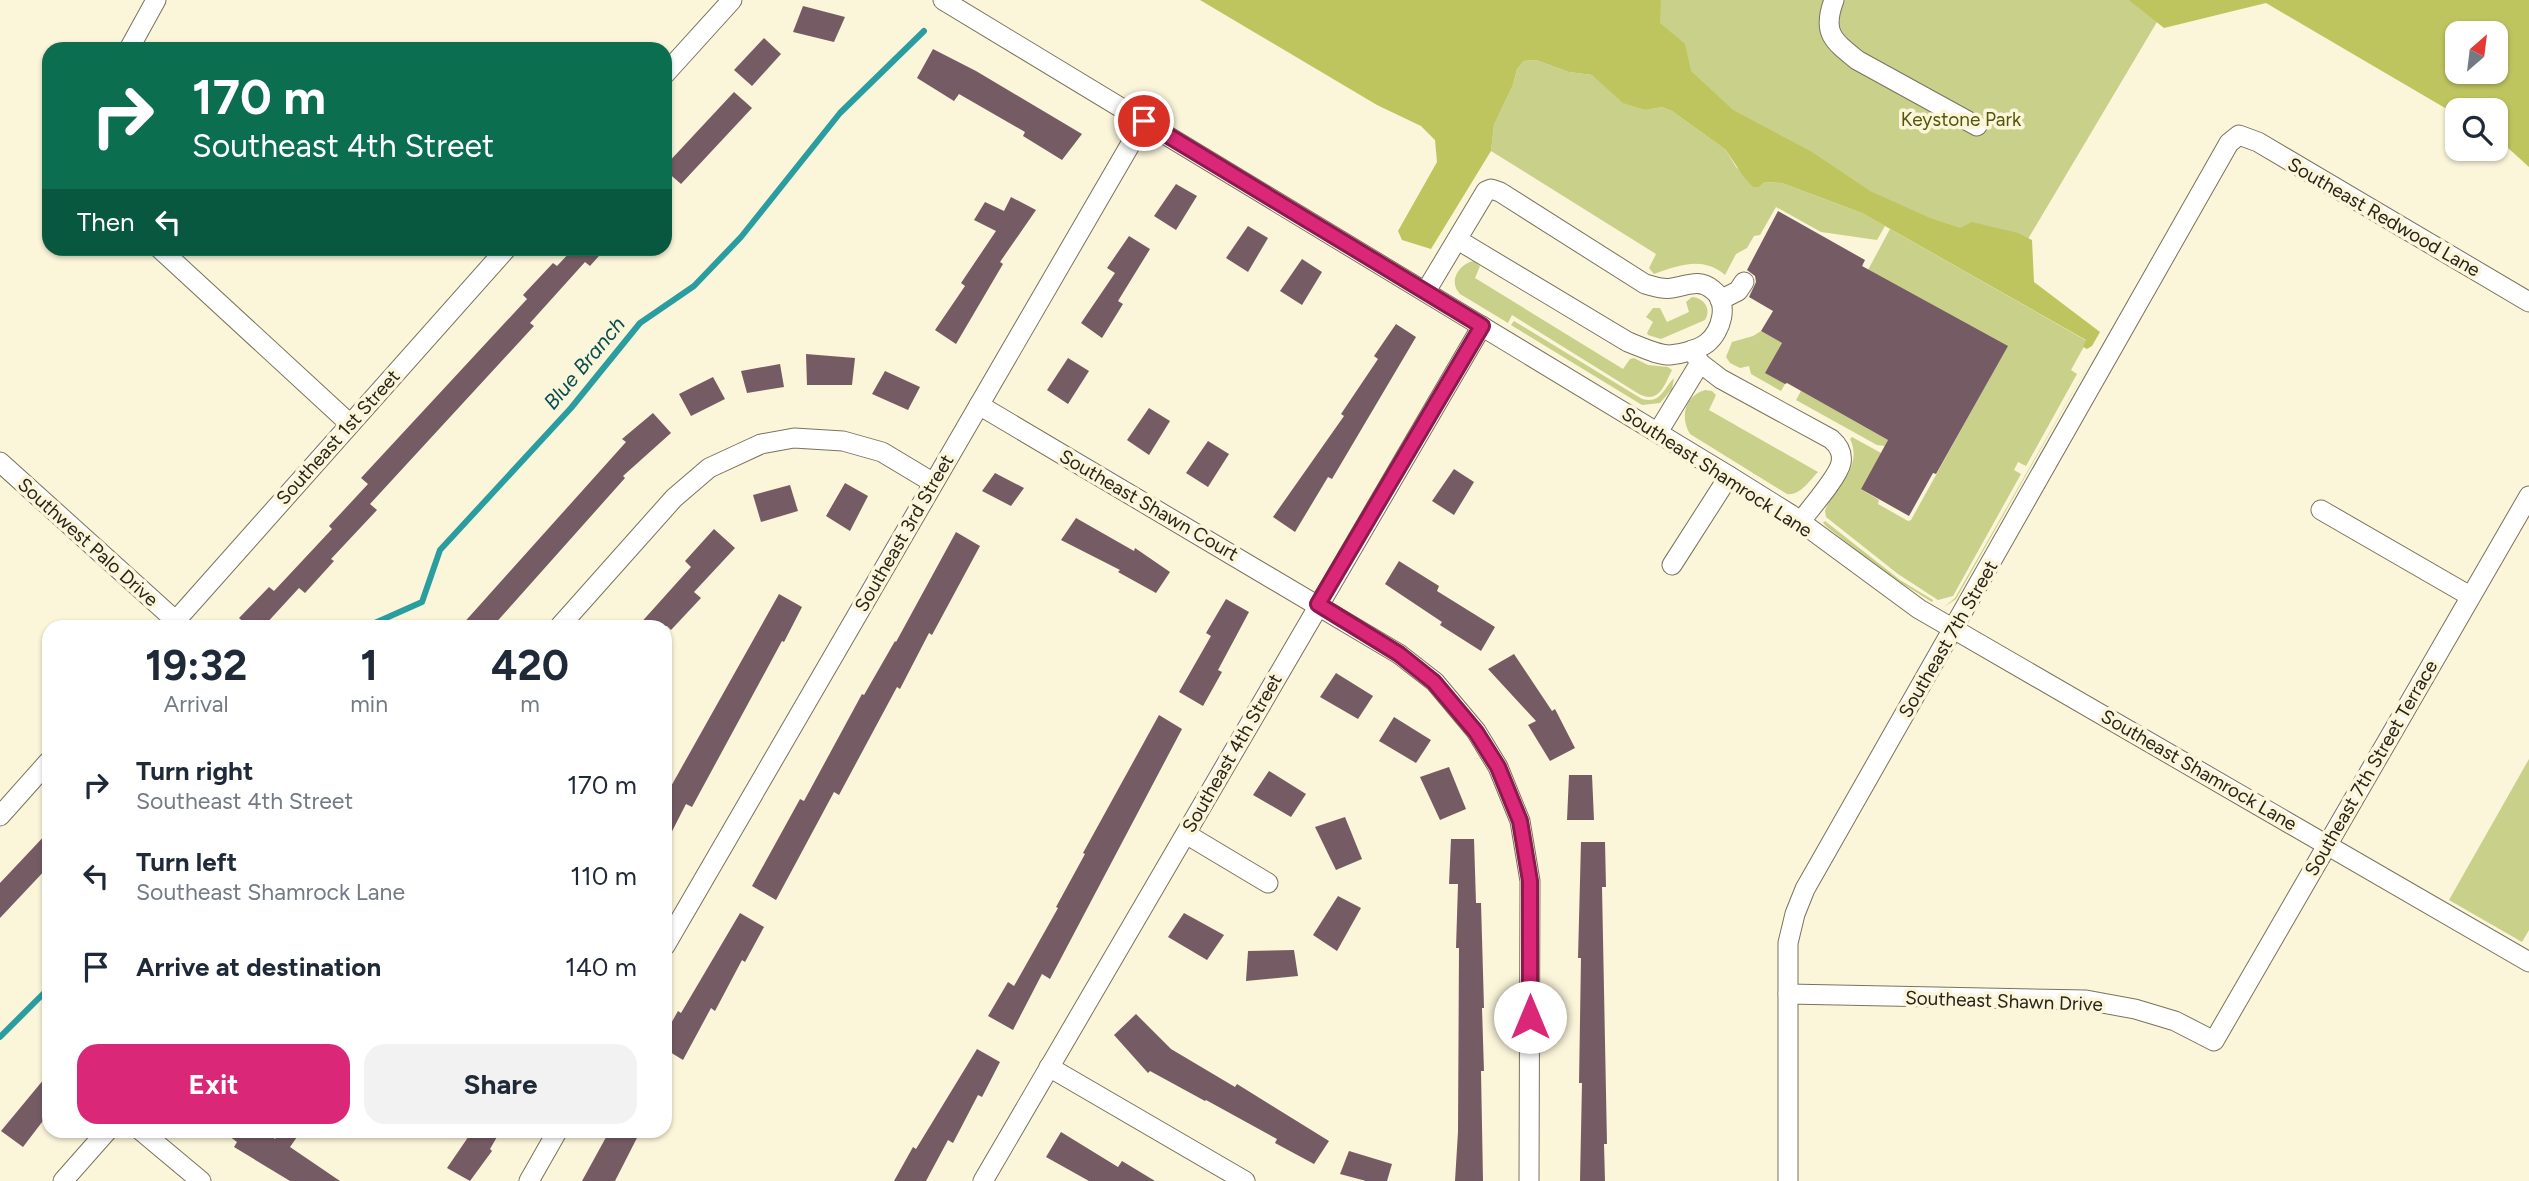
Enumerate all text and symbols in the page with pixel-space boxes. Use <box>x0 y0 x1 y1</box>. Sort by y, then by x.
north arrow <box>2445 21 2508 84</box>
map controls <box>2445 21 2508 161</box>
text: 170 m <box>192 67 326 126</box>
icon: right <box>77 70 168 161</box>
pin <box>1114 91 1174 151</box>
button: search <box>2445 98 2508 161</box>
icon: arrive <box>1125 102 1163 140</box>
park label: Keystone Park <box>1901 108 2022 131</box>
text: Southeast 4th Street <box>192 127 494 165</box>
street label: Southeast Redwood Lane <box>2284 152 2484 282</box>
icon: left <box>149 203 187 241</box>
text: Then <box>77 206 135 238</box>
water label: Blue Branch <box>538 311 630 414</box>
street label: Southeast 1st Street <box>271 365 405 509</box>
street label: Southeast Shamrock Lane <box>1618 402 1816 542</box>
street label: Southeast Shawn Court <box>1055 444 1243 566</box>
street label: Southeast 3rd Street <box>850 450 958 616</box>
street label: Southwest Palo Drive <box>13 473 163 611</box>
street label: Southeast 7th Street <box>1894 556 2002 722</box>
text: 19:32 <box>145 640 247 691</box>
text: 1 <box>360 640 378 691</box>
text: 420 <box>491 640 569 691</box>
street label: Southeast 7th Street Terrace <box>2300 656 2442 880</box>
street label: Southeast 4th Street <box>1177 670 1287 836</box>
text: Arrival <box>164 690 229 718</box>
text: min <box>350 690 388 718</box>
text: m <box>520 690 540 718</box>
street label: Southeast Shamrock Lane <box>2097 704 2301 836</box>
text: Turn right <box>136 755 253 787</box>
icon: right <box>77 766 115 804</box>
text: 170 m <box>567 769 637 801</box>
text: Southeast 4th Street <box>136 787 353 815</box>
text: Turn left <box>136 846 237 878</box>
icon: left <box>77 857 115 895</box>
text: 110 m <box>570 860 637 892</box>
text: Southeast Shamrock Lane <box>136 878 405 906</box>
icon: arrive <box>77 948 115 986</box>
text: Arrive at destination <box>136 951 381 983</box>
text: 140 m <box>565 951 637 983</box>
position arrow <box>1493 980 1567 1054</box>
street label: Southeast Shawn Drive <box>1905 986 2103 1016</box>
button: Exit <box>77 1044 350 1124</box>
button: Share <box>364 1044 637 1124</box>

